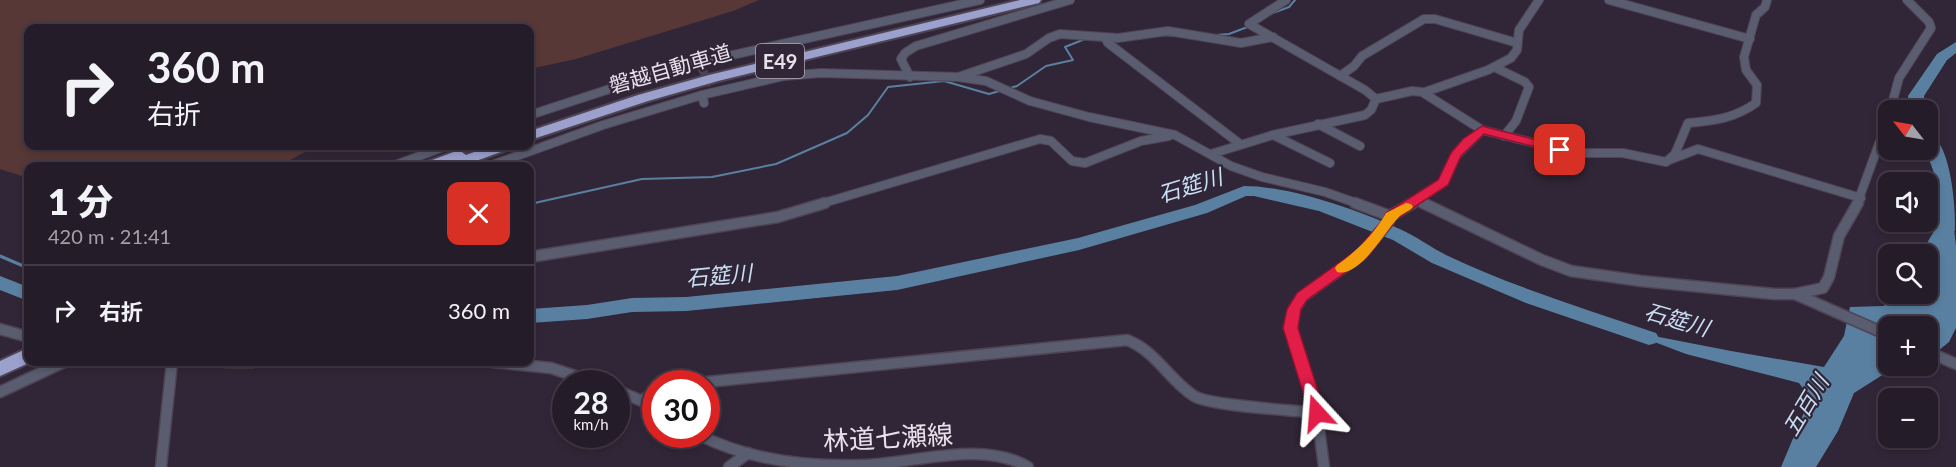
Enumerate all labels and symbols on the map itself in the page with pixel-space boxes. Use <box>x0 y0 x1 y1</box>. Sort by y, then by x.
street label: 磐越自動車道 <box>606 39 734 97</box>
road number: E49 <box>756 44 804 78</box>
north arrow <box>1878 100 1938 160</box>
pin <box>1534 124 1585 175</box>
water label: 石筵川 <box>1154 162 1227 208</box>
water label: 石筵川 <box>685 259 755 291</box>
water label: 石筵川 <box>1642 297 1714 342</box>
water label: 五百川 <box>1776 368 1835 440</box>
speed limit sign: 30 <box>642 370 720 448</box>
position arrow <box>1285 381 1349 445</box>
street label: 林道七瀬線 <box>822 418 954 456</box>

